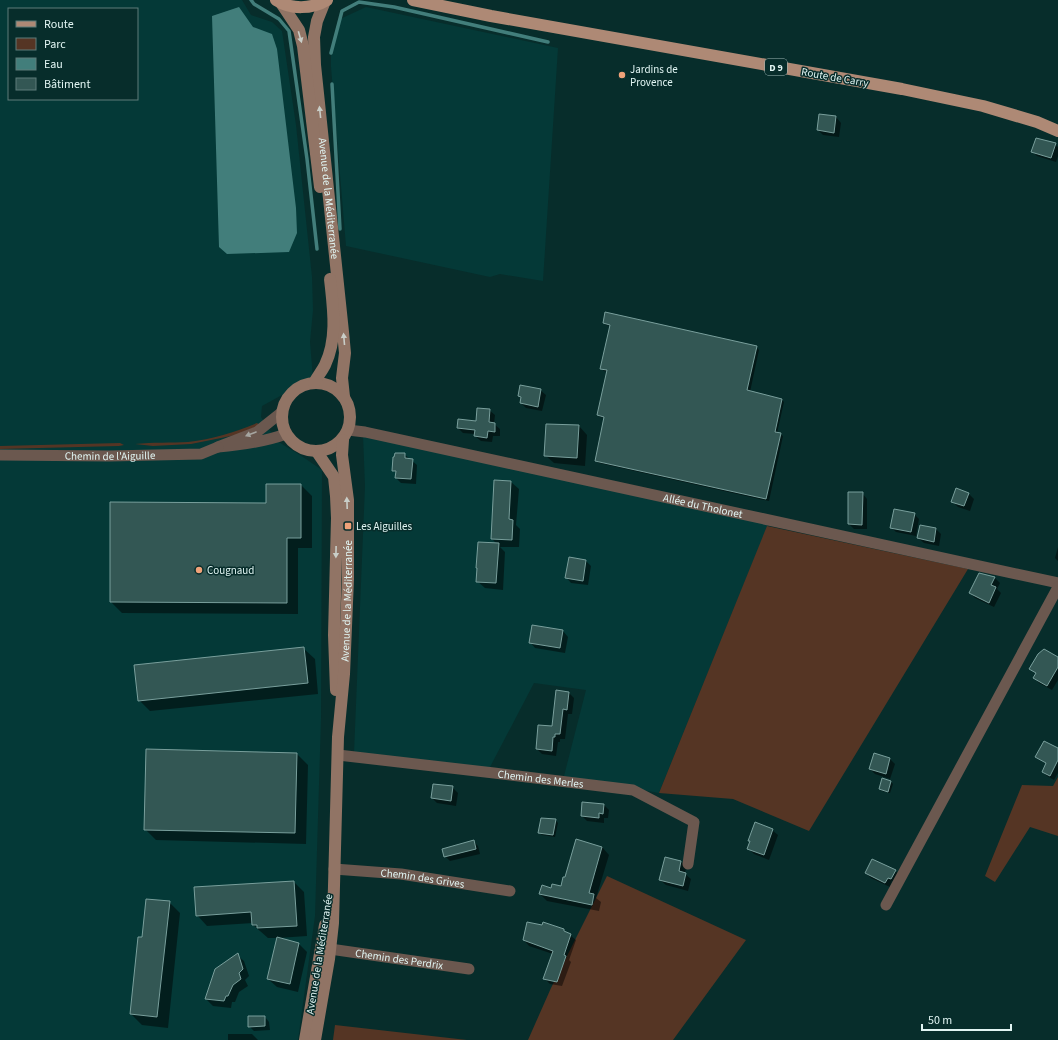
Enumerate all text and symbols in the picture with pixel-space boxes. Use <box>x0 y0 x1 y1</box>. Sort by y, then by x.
legend <box>8 8 138 100</box>
text: Route <box>44 16 74 33</box>
one-way arrow <box>298 30 304 43</box>
text: Parc <box>44 36 66 53</box>
text: Eau <box>44 56 63 73</box>
road number: D 9 <box>765 59 787 75</box>
place label: Jardins de Provence <box>630 62 678 90</box>
street label: Route de Carry <box>800 64 870 91</box>
marker: Jardins de Provence <box>617 70 627 80</box>
text: Bâtiment <box>44 76 90 93</box>
one-way arrow <box>317 106 324 118</box>
street label: Avenue de la Méditerranée <box>315 137 342 260</box>
one-way arrow <box>341 333 347 345</box>
one-way arrow <box>244 432 256 438</box>
street label: Chemin de l'Aiguille <box>65 448 156 464</box>
street label: Allée du Tholonet <box>662 490 744 522</box>
one-way arrow <box>344 497 351 509</box>
place label: Les Aiguilles <box>356 519 412 534</box>
marker: Les Aiguilles <box>343 521 353 531</box>
street label: Avenue de la Méditerranée <box>338 539 356 662</box>
one-way arrow <box>333 546 339 559</box>
place label: Cougnaud <box>207 563 254 578</box>
marker: Cougnaud <box>194 565 204 575</box>
street label: Chemin des Merles <box>497 767 585 792</box>
street label: Chemin des Grives <box>380 865 466 892</box>
street label: Avenue de la Méditerranée <box>303 892 336 1015</box>
street label: Chemin des Perdrix <box>354 946 444 973</box>
scale bar <box>922 1006 1011 1032</box>
text: 50 m <box>928 1012 952 1029</box>

